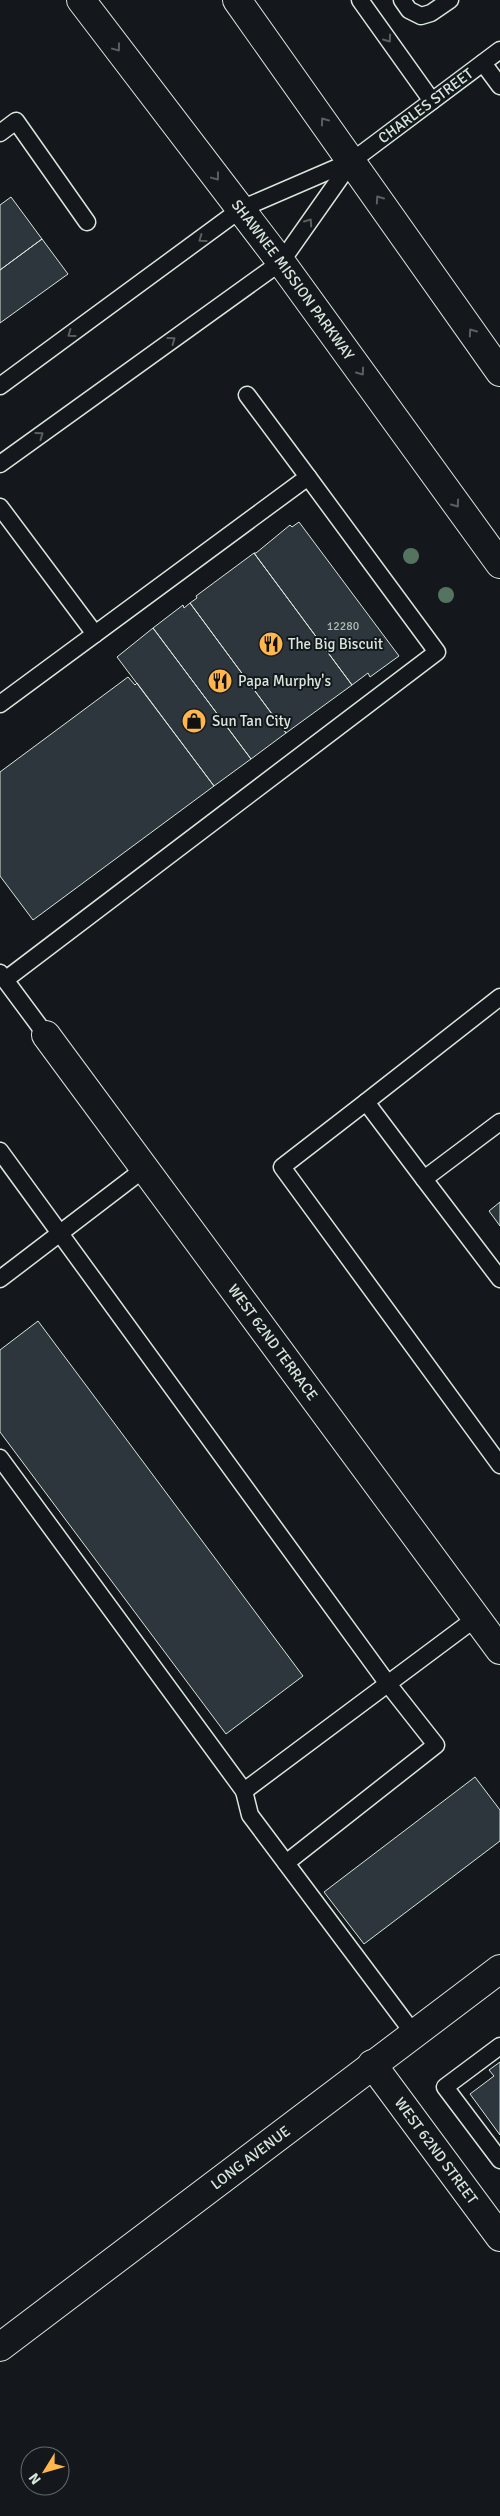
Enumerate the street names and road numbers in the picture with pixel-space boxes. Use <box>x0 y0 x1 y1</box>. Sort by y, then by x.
street label: CHARLES STREET <box>375 64 477 147</box>
street label: SHAWNEE MISSION PARKWAY <box>228 196 358 364</box>
street label: WEST 62ND TERRACE <box>224 1281 322 1404</box>
street label: WEST 62ND STREET <box>391 2094 482 2208</box>
street label: LONG AVENUE <box>207 2122 294 2193</box>

